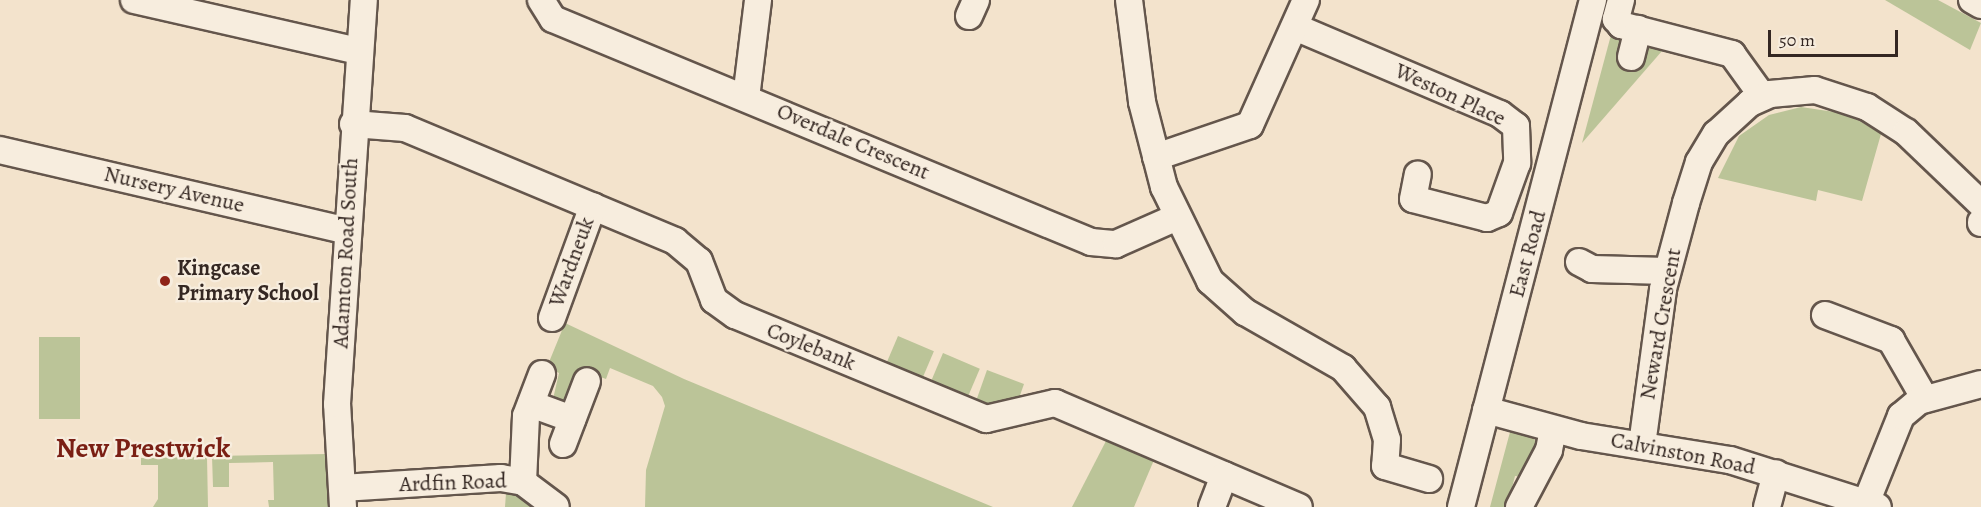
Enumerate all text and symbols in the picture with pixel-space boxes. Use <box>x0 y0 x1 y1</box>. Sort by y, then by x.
scale bar <box>1771 18 1902 56</box>
text: 50 m <box>1779 28 1815 52</box>
street label: Weston Place <box>1391 58 1509 132</box>
street label: Overdale Crescent <box>773 98 933 186</box>
street label: Adamton Road South <box>328 157 364 349</box>
street label: Nursery Avenue <box>101 161 247 219</box>
street label: East Road <box>1504 208 1552 300</box>
street label: Wardneuk <box>544 213 600 311</box>
street label: Neward Crescent <box>1635 246 1687 402</box>
place label: Kingcase Primary School <box>177 255 319 306</box>
marker: Kingcase Primary School <box>158 274 172 288</box>
street label: Coylebank <box>763 317 859 377</box>
street label: Calvinston Road <box>1608 427 1758 481</box>
district label: New Prestwick <box>56 431 230 465</box>
street label: Ardfin Road <box>399 468 507 498</box>

